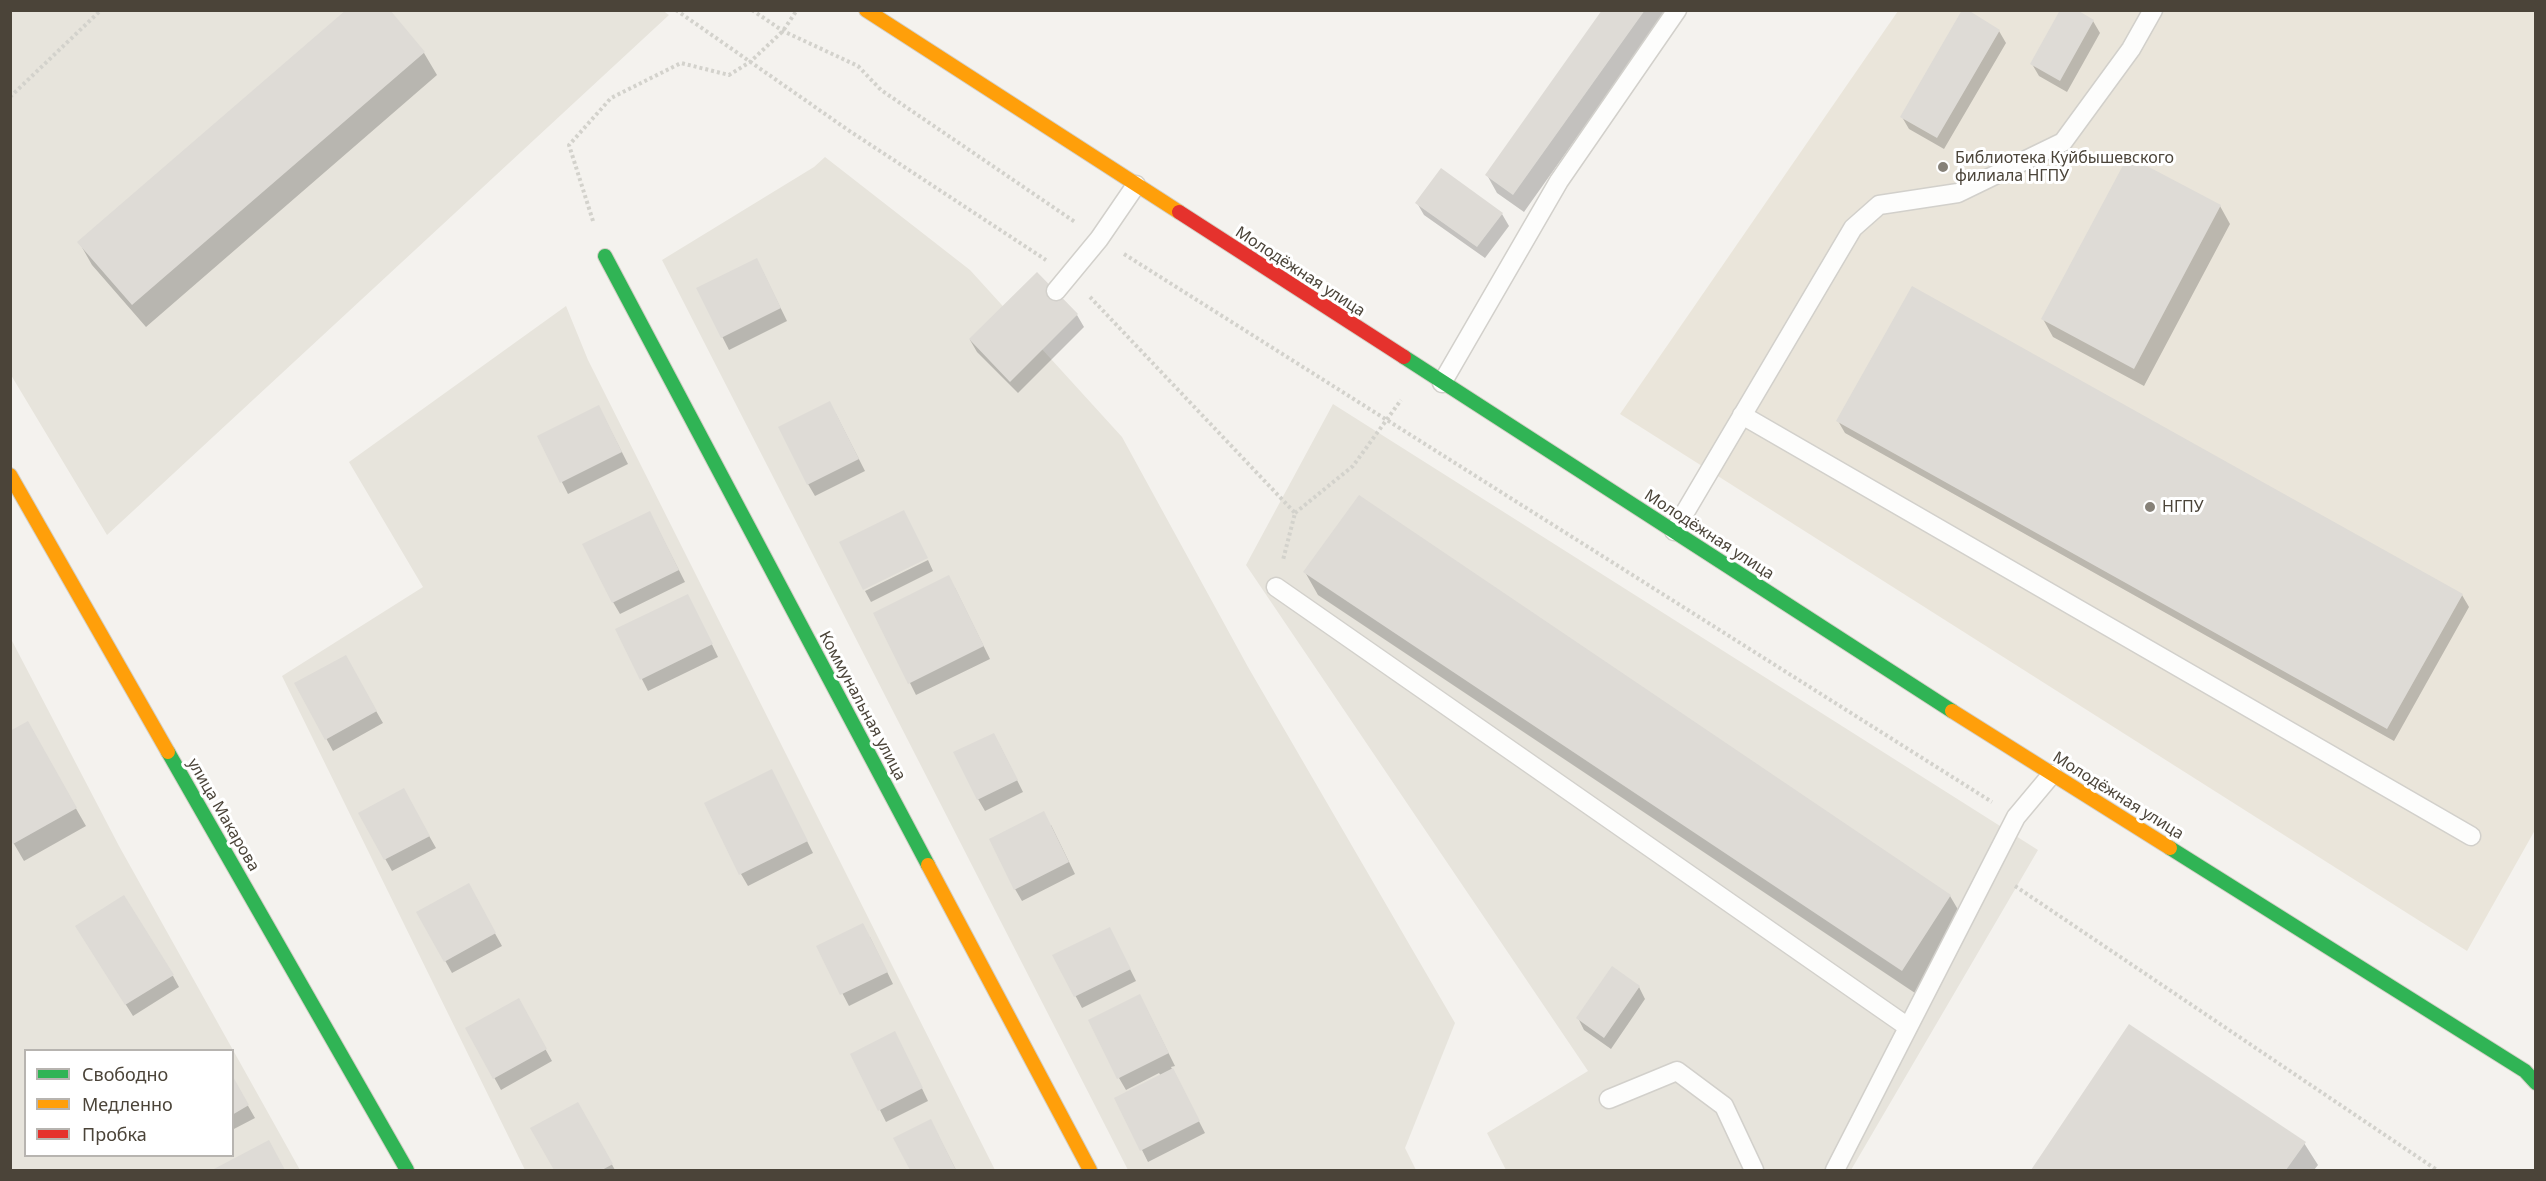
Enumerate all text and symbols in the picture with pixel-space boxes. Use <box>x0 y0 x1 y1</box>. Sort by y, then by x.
place label: Библиотека Куйбышевского филиала НГПУ <box>1955 148 2174 186</box>
marker: Библиотека Куйбышевского филиала НГПУ <box>1936 160 1950 174</box>
street label: Молодёжная улица <box>1232 223 1368 321</box>
street label: Молодёжная улица <box>1641 486 1777 584</box>
place label: НГПУ <box>2162 497 2204 517</box>
marker: НГПУ <box>2143 500 2157 514</box>
street label: Коммунальная улица <box>815 628 909 784</box>
street label: Молодёжная улица <box>2049 748 2187 844</box>
street label: улица Макарова <box>183 755 263 875</box>
legend <box>24 1049 234 1157</box>
text: Свободно <box>82 1062 168 1086</box>
text: Медленно <box>82 1092 173 1116</box>
text: Пробка <box>82 1122 147 1146</box>

